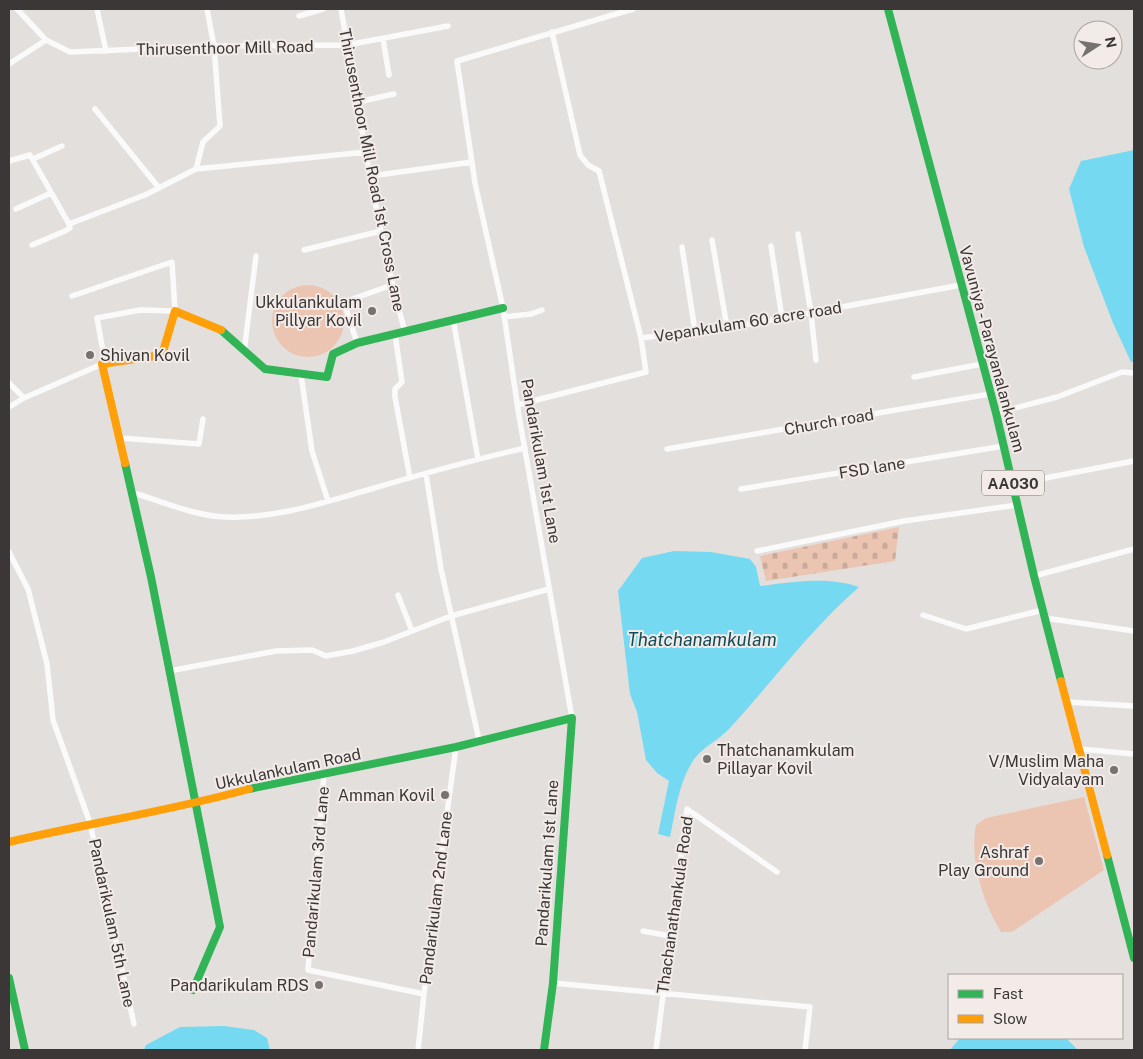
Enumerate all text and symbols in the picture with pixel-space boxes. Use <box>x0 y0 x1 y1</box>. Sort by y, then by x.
north arrow <box>1073 20 1123 70</box>
street label: Thirusenthoor Mill Road 1st Cross Lane <box>335 27 409 313</box>
text: N <box>1102 35 1120 49</box>
street label: Thirusenthoor Mill Road <box>136 37 314 59</box>
street label: Vavuniya - Parayanalankulam <box>955 244 1029 454</box>
place label: Ukkulankulam Pillyar Kovil <box>255 293 362 330</box>
street label: Vepankulam 60 acre road <box>653 298 843 346</box>
marker: Ukkulankulam Pillyar Kovil <box>366 305 378 317</box>
place label: Shivan Kovil <box>100 346 190 365</box>
marker: Shivan Kovil <box>84 349 96 361</box>
street label: Pandarikulam 1st Lane <box>517 377 565 545</box>
street label: Church road <box>783 405 875 439</box>
street label: FSD lane <box>837 453 907 483</box>
road number: AA030 <box>982 470 1044 496</box>
water label: Thatchanamkulam <box>627 629 777 650</box>
place label: Thatchanamkulam Pillayar Kovil <box>717 741 854 778</box>
street label: Ukkulankulam Road <box>213 744 363 794</box>
place label: V/Muslim Maha Vidyalayam <box>989 752 1104 789</box>
marker: Thatchanamkulam Pillayar Kovil <box>701 753 713 765</box>
marker: V/Muslim Maha Vidyalayam <box>1108 764 1120 776</box>
street label: Pandarikulam 1st Lane <box>532 779 562 947</box>
street label: Pandarikulam 3rd Lane <box>299 785 333 959</box>
place label: Amman Kovil <box>338 786 435 805</box>
marker: Amman Kovil <box>439 789 451 801</box>
street label: Pandarikulam 2nd Lane <box>416 810 456 986</box>
street label: Thachanathankula Road <box>653 815 697 995</box>
street label: Pandarikulam 5th Lane <box>85 837 139 1009</box>
place label: Ashraf Play Ground <box>938 843 1029 880</box>
marker: Ashraf Play Ground <box>1033 855 1045 867</box>
legend <box>948 974 1123 1039</box>
place label: Pandarikulam RDS <box>170 976 309 995</box>
marker: Pandarikulam RDS <box>313 979 325 991</box>
text: Fast <box>993 985 1023 1002</box>
text: Slow <box>993 1010 1028 1027</box>

